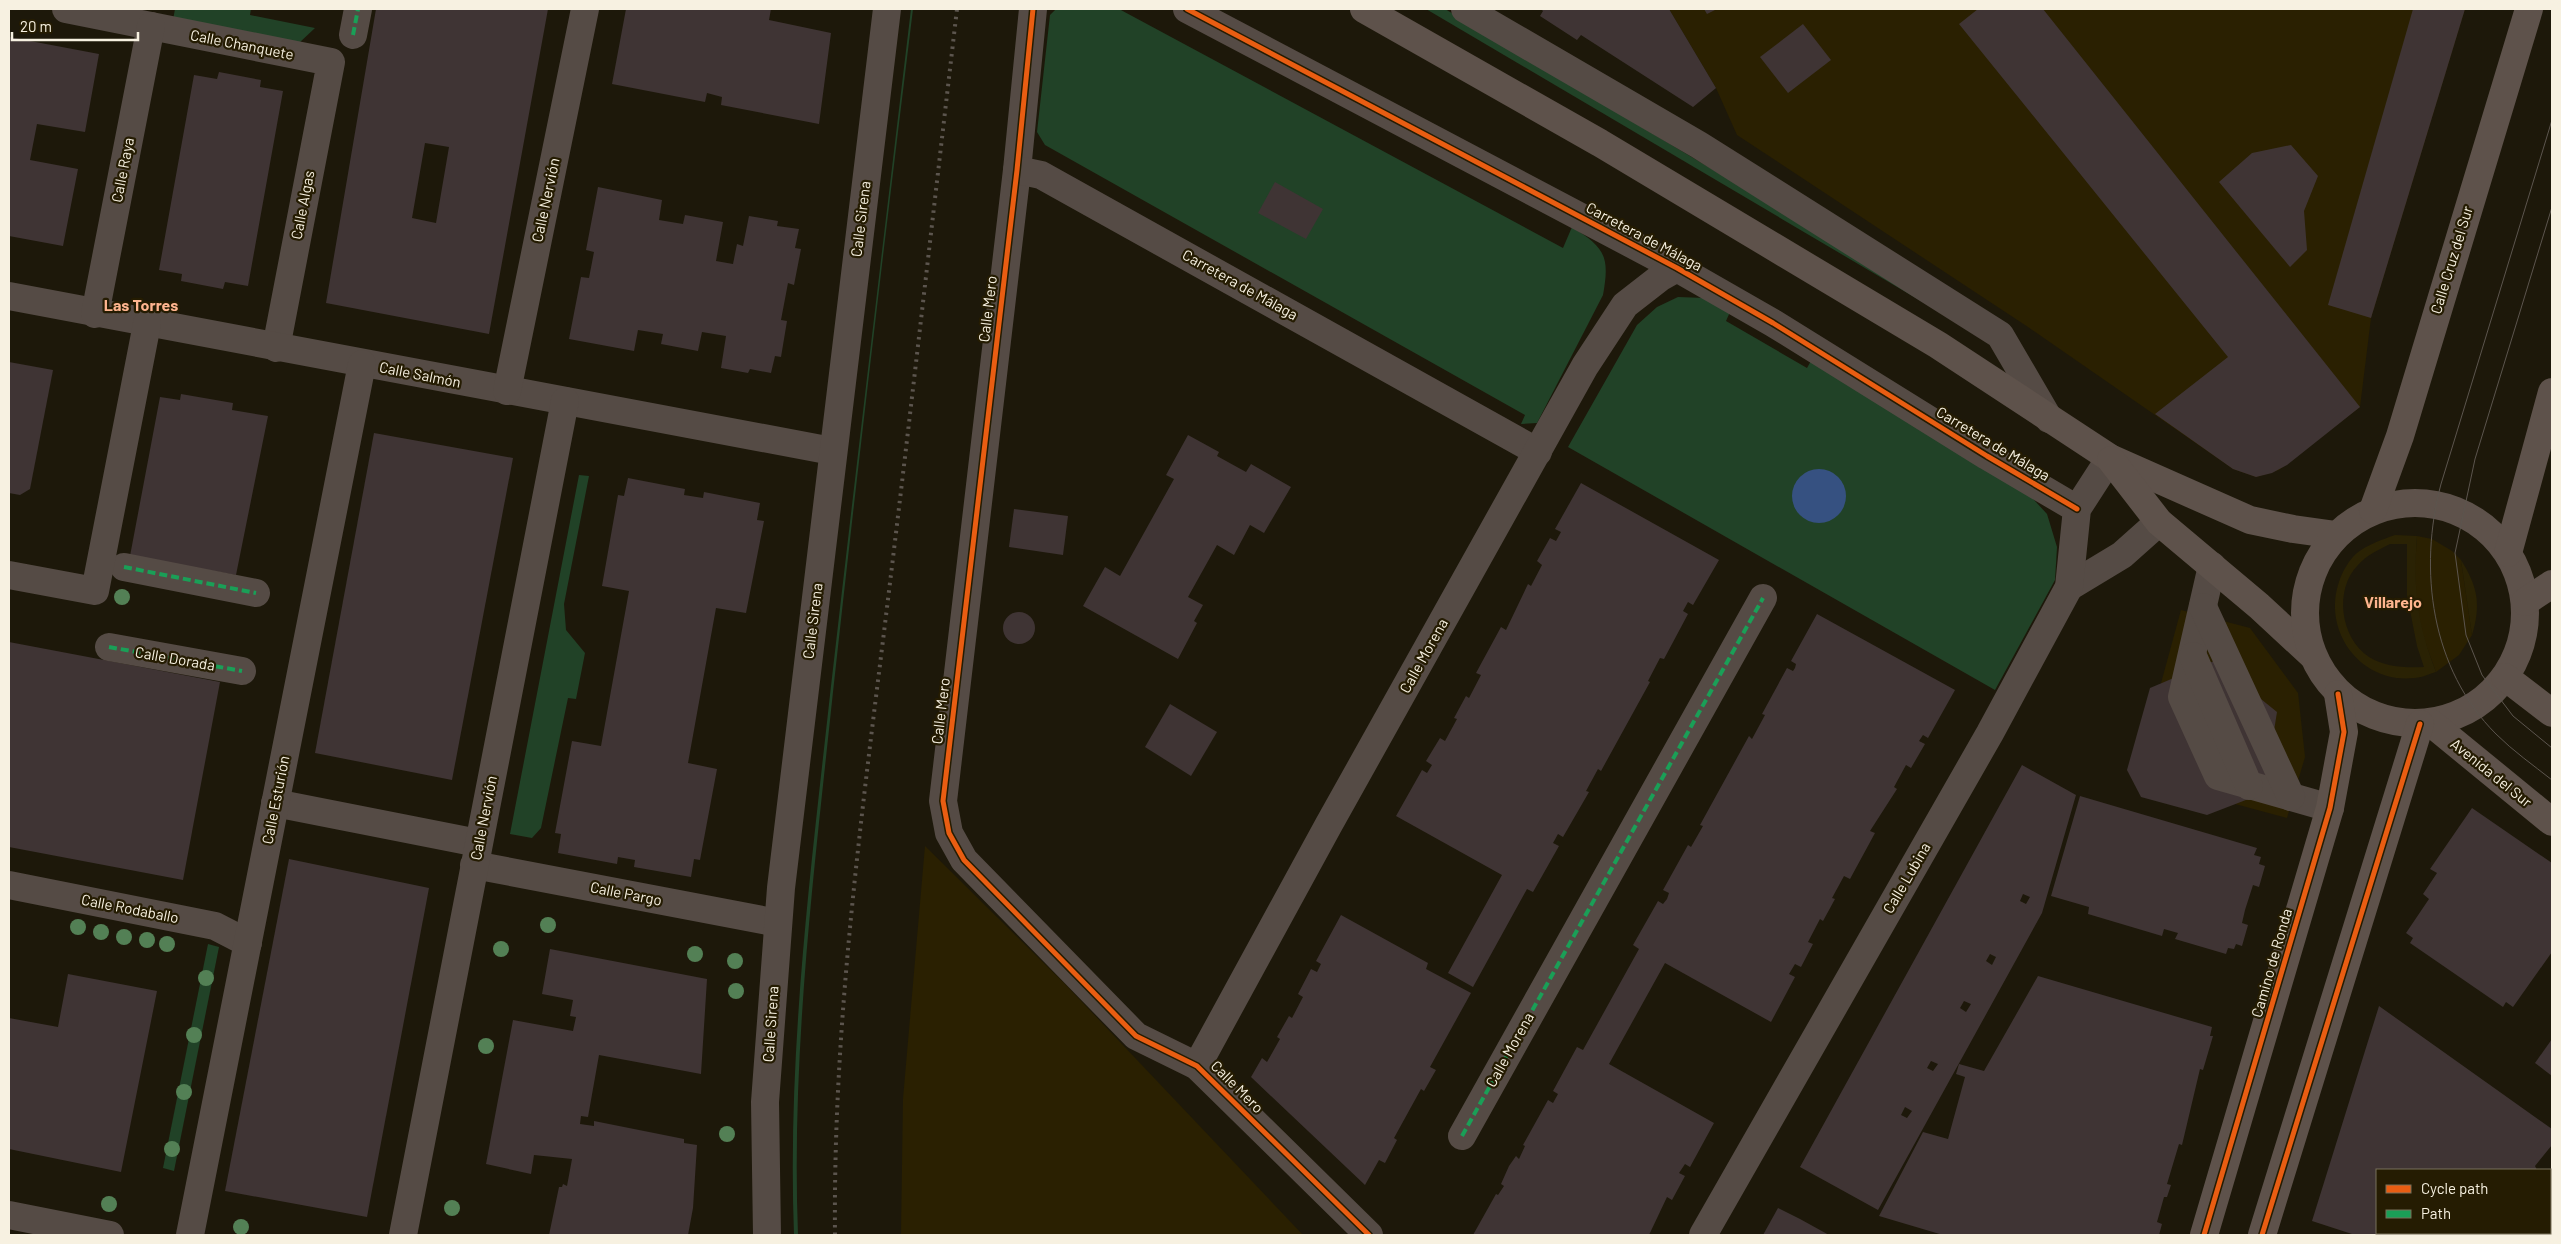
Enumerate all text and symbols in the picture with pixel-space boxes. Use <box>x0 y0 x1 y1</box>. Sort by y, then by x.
scale bar <box>12 10 139 42</box>
text: 20 m <box>20 17 52 35</box>
street label: Calle Chanquete <box>189 25 295 63</box>
street label: Calle Raya <box>107 136 137 204</box>
street label: Calle Nervión <box>527 156 563 244</box>
street label: Calle Algas <box>287 169 318 241</box>
street label: Calle Sirena <box>846 180 874 258</box>
street label: Carretera de Málaga <box>1583 198 1706 274</box>
street label: Calle Cruz del Sur <box>2426 203 2476 316</box>
street label: Carretera de Málaga <box>1180 245 1301 323</box>
street label: Calle Mero <box>974 275 1000 343</box>
district label: Las Torres <box>104 295 178 314</box>
street label: Calle Salmón <box>378 357 463 391</box>
street label: Carretera de Málaga <box>1934 402 2053 484</box>
street label: Calle Sirena <box>798 582 826 660</box>
district label: Villarejo <box>2364 592 2422 611</box>
street label: Calle Morena <box>1395 615 1451 696</box>
street label: Calle Dorada <box>134 642 217 674</box>
street label: Calle Mero <box>927 677 953 745</box>
street label: Avenida del Sur <box>2447 734 2536 811</box>
street label: Calle Esturión <box>258 754 292 846</box>
street label: Calle Nervión <box>466 774 500 862</box>
street label: Calle Lubina <box>1879 839 1934 916</box>
street label: Calle Pargo <box>589 877 664 909</box>
street label: Calle Rodaballo <box>80 890 180 926</box>
street label: Camino de Ronda <box>2247 906 2295 1019</box>
street label: Calle Sirena <box>758 985 782 1063</box>
street label: Calle Morena <box>1481 1009 1537 1090</box>
street label: Calle Mero <box>1208 1056 1268 1116</box>
legend <box>2376 1169 2551 1234</box>
text: Cycle path <box>2421 1179 2488 1197</box>
text: Path <box>2421 1204 2451 1222</box>

